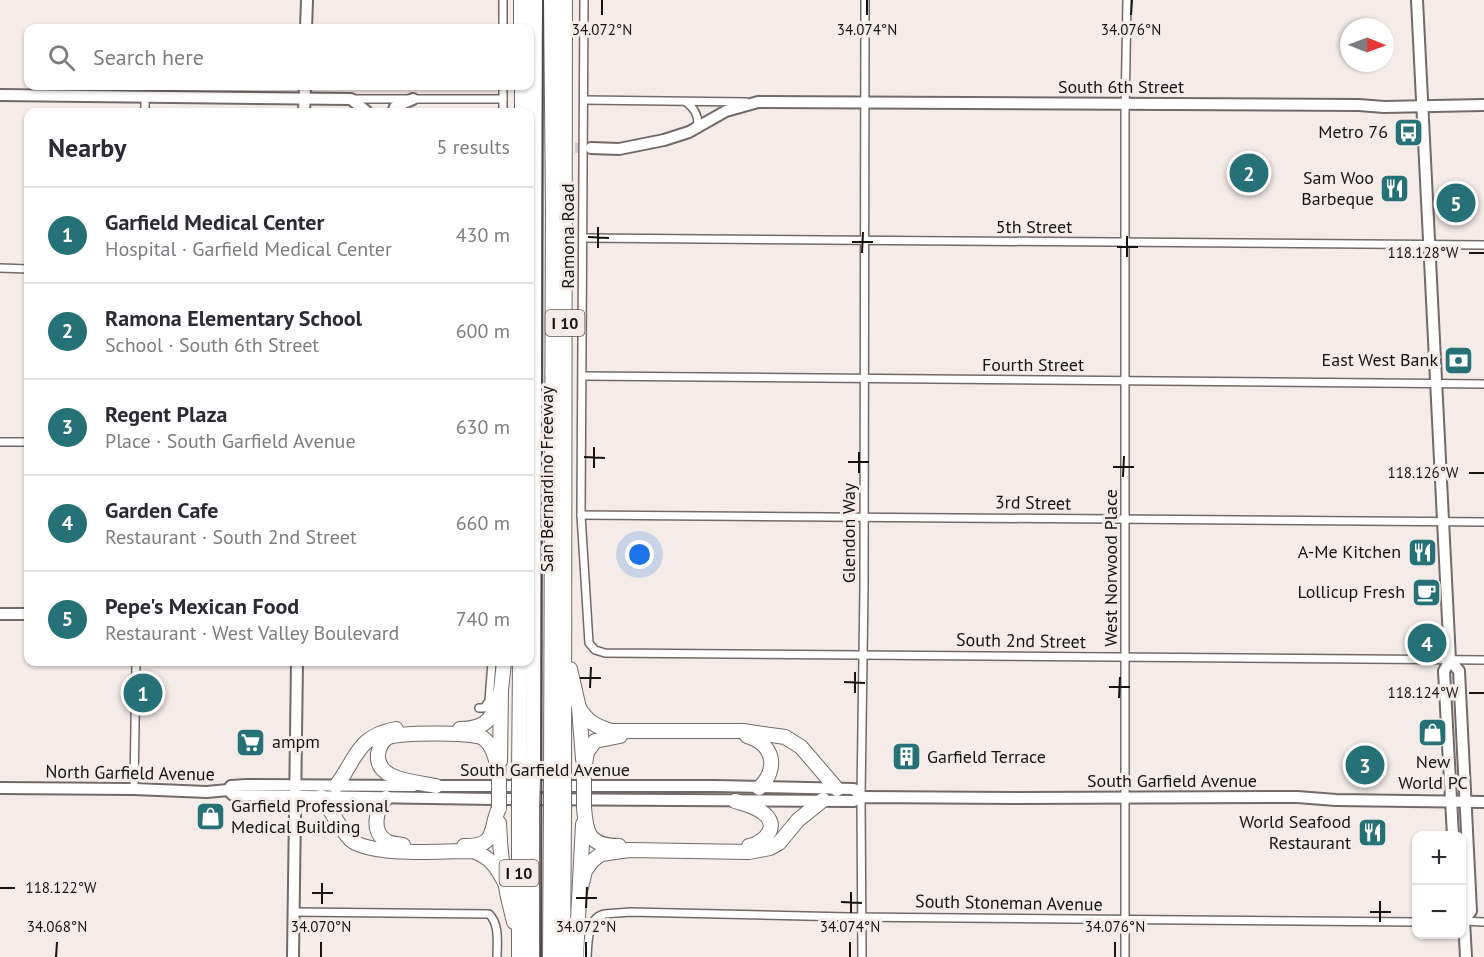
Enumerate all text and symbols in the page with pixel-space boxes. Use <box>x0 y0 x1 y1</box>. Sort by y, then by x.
north arrow <box>1340 18 1394 72</box>
text: 34.072°N <box>572 20 632 39</box>
text: 34.074°N <box>837 20 897 39</box>
text: 34.076°N <box>1101 20 1161 39</box>
search box <box>24 24 534 90</box>
icon: search <box>45 41 78 74</box>
text: Search here <box>93 43 204 71</box>
street label: South 6th Street <box>1058 75 1184 98</box>
bus stop icon: Metro 76 <box>1393 116 1425 148</box>
place label: Metro 76 <box>1318 120 1388 143</box>
text: Nearby <box>48 131 126 164</box>
text: 5 results <box>437 134 510 160</box>
pin: 2 <box>1230 150 1268 195</box>
place label: Sam Woo Barbeque <box>1301 166 1374 210</box>
restaurant icon: Sam Woo Barbeque <box>1379 172 1411 204</box>
pin: 5 <box>1436 180 1476 226</box>
street label: Ramona Road <box>556 183 579 289</box>
text: Garfield Medical Center <box>105 208 324 236</box>
street label: 5th Street <box>996 215 1072 238</box>
text: 1 <box>62 222 73 248</box>
text: 430 m <box>456 222 510 248</box>
text: Hospital · Garfield Medical Center <box>105 236 392 262</box>
text: 118.128°W <box>1387 243 1459 262</box>
text: Ramona Elementary School <box>105 304 362 332</box>
road number: I 10 <box>546 310 584 336</box>
text: 2 <box>62 318 73 344</box>
text: 600 m <box>456 318 510 344</box>
text: School · South 6th Street <box>105 332 319 358</box>
bank icon: East West Bank <box>1443 344 1475 376</box>
place label: East West Bank <box>1322 348 1438 371</box>
street label: Fourth Street <box>982 353 1084 376</box>
street label: San Bernardino Freeway <box>535 385 558 572</box>
text: Regent Plaza <box>105 400 227 428</box>
text: 3 <box>62 414 73 440</box>
text: 630 m <box>456 414 510 440</box>
text: Place · South Garfield Avenue <box>105 428 356 454</box>
text: 118.126°W <box>1387 463 1459 482</box>
street label: Glendon Way <box>837 482 860 583</box>
street label: West Norwood Place <box>1099 489 1122 647</box>
street label: 3rd Street <box>995 490 1071 515</box>
text: Garden Cafe <box>105 496 218 524</box>
text: 4 <box>62 510 73 536</box>
text: 660 m <box>456 510 510 536</box>
text: Restaurant · South 2nd Street <box>105 524 357 550</box>
restaurant icon: A-Me Kitchen <box>1406 536 1438 568</box>
your location <box>625 540 654 569</box>
place label: A-Me Kitchen <box>1298 540 1401 563</box>
cafe icon: Lollicup Fresh <box>1410 576 1442 608</box>
place label: Lollicup Fresh <box>1297 580 1405 603</box>
text: Pepe's Mexican Food <box>105 592 299 620</box>
text: 5 <box>62 606 73 632</box>
text: 740 m <box>456 606 510 632</box>
text: Restaurant · West Valley Boulevard <box>105 620 399 646</box>
pin: 4 <box>1408 620 1446 666</box>
street label: South 2nd Street <box>956 628 1086 653</box>
pin: 1 <box>124 670 162 716</box>
text: 118.124°W <box>1387 683 1459 702</box>
shop icon: New World PC <box>1417 717 1449 749</box>
supermarket icon: ampm <box>235 726 267 758</box>
place label: ampm <box>272 730 320 753</box>
building icon: Garfield Terrace <box>890 741 922 773</box>
pin: 3 <box>1346 742 1384 788</box>
place label: Garfield Terrace <box>927 745 1046 768</box>
place label: New World PC <box>1398 750 1468 794</box>
street label: South Garfield Avenue <box>460 758 630 781</box>
street label: North Garfield Avenue <box>45 760 215 785</box>
street label: South Garfield Avenue <box>1087 769 1257 792</box>
place label: Garfield Professional Medical Building <box>231 794 390 838</box>
shop icon: Garfield Professional Medical Building <box>194 800 226 832</box>
place label: World Seafood Restaurant <box>1239 810 1351 854</box>
restaurant icon: World Seafood Restaurant <box>1356 816 1388 848</box>
map controls <box>1412 831 1466 939</box>
button: + <box>1412 831 1466 885</box>
road number: I 10 <box>500 860 538 886</box>
text: 118.122°W <box>25 878 97 897</box>
button: − <box>1412 885 1466 939</box>
street label: South Stoneman Avenue <box>915 889 1103 916</box>
text: 34.068°N <box>27 917 87 936</box>
text: 34.070°N <box>291 917 351 936</box>
text: 34.072°N <box>556 917 616 936</box>
text: 34.074°N <box>820 917 880 936</box>
text: 34.076°N <box>1085 917 1145 936</box>

